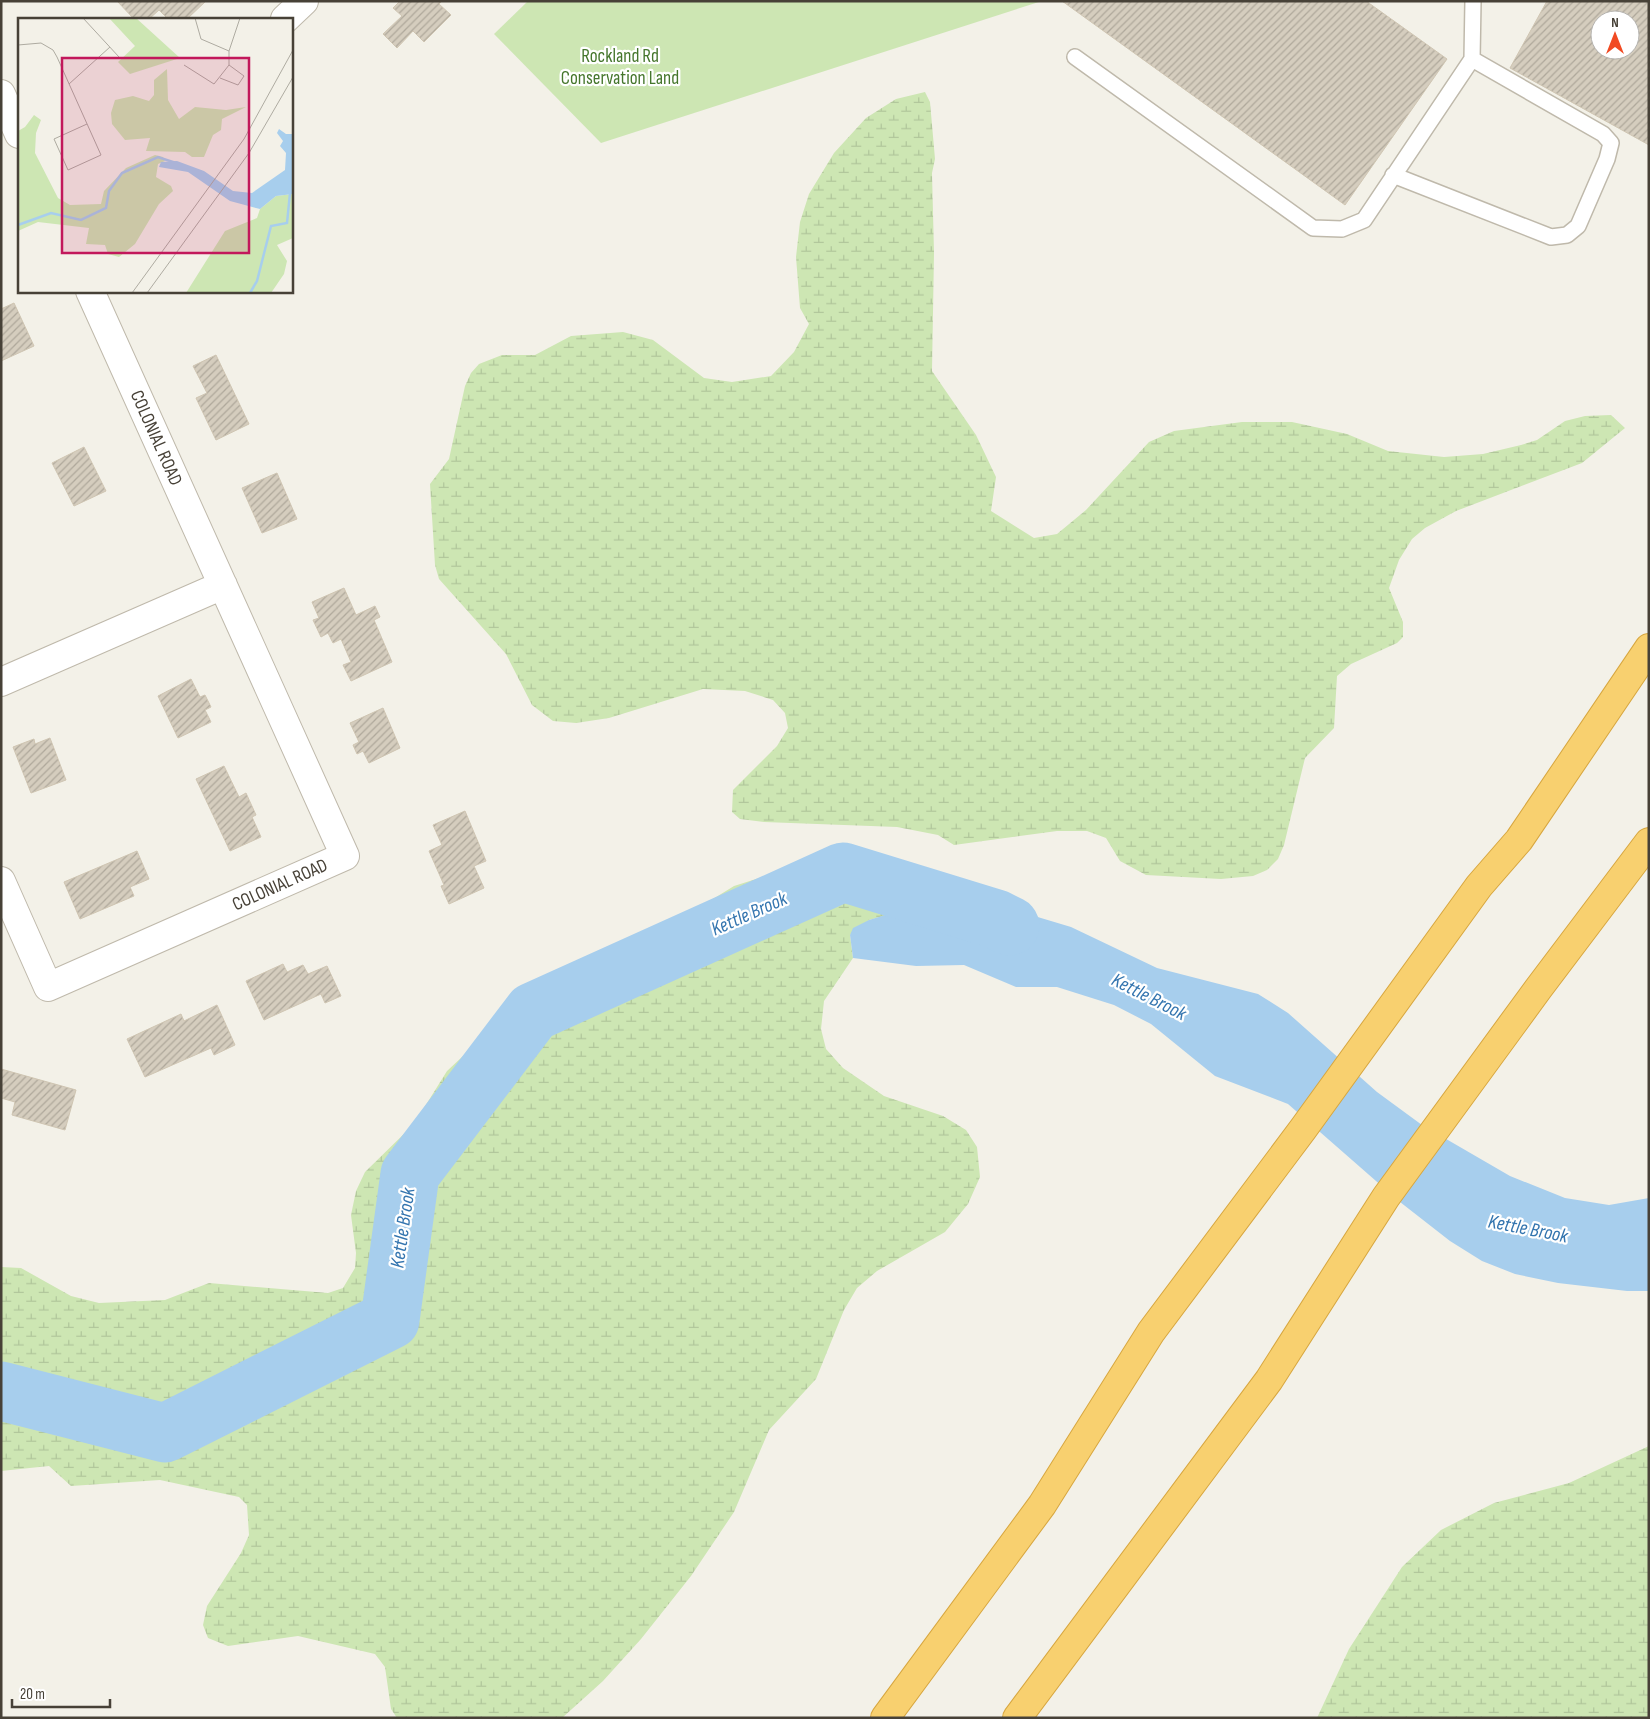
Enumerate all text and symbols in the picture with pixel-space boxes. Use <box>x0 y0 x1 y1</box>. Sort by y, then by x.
north arrow <box>1590 10 1640 60</box>
text: N <box>1611 14 1619 31</box>
inset map <box>18 18 292 292</box>
park label: Rockland Rd Conservation Land <box>561 45 679 90</box>
street label: COLONIAL ROAD <box>125 387 187 489</box>
street label: COLONIAL ROAD <box>229 854 331 916</box>
water label: Kettle Brook <box>707 886 791 941</box>
water label: Kettle Brook <box>1108 968 1191 1026</box>
water label: Kettle Brook <box>386 1186 421 1270</box>
water label: Kettle Brook <box>1486 1210 1570 1249</box>
scale bar <box>12 1676 110 1708</box>
text: 20 m <box>20 1685 45 1704</box>

